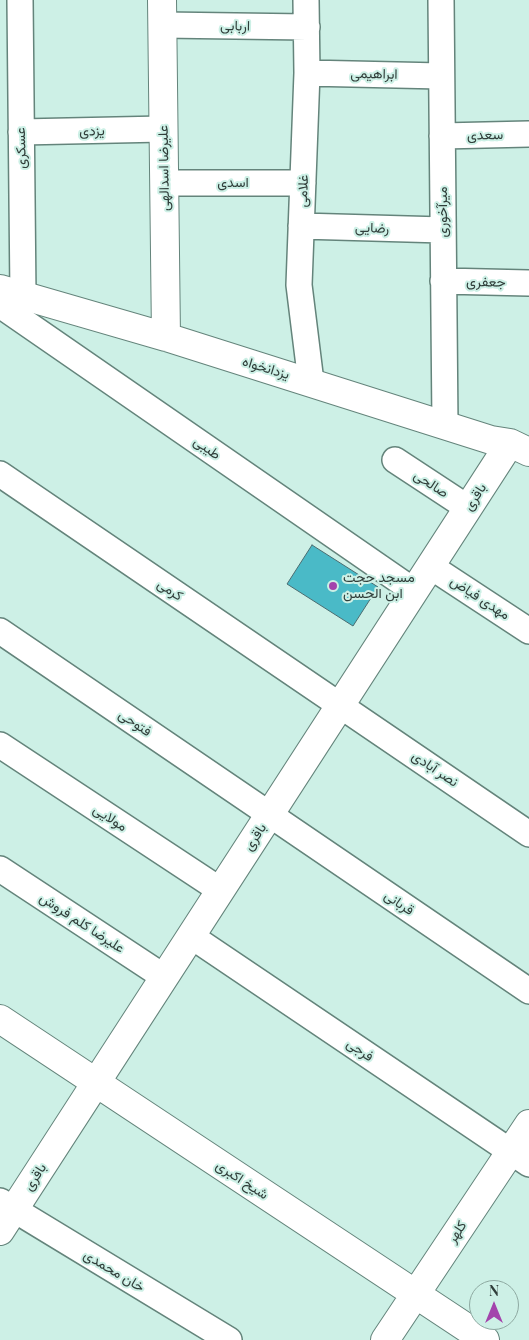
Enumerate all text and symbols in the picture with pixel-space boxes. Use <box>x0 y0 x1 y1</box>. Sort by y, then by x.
street label: اربابی <box>220 17 250 35</box>
street label: ابراهیمی <box>350 65 398 83</box>
street label: یزدی <box>79 122 105 140</box>
street label: علیرضا اسدالهی <box>155 125 173 211</box>
street label: سعدی <box>467 126 503 144</box>
street label: عسکری <box>12 127 30 169</box>
street label: غلامی <box>294 174 312 208</box>
street label: اسدی <box>217 175 249 191</box>
street label: میرآخوری <box>435 187 451 237</box>
street label: رضایی <box>355 219 389 237</box>
street label: جعفری <box>466 273 506 291</box>
street label: یزدانخواه <box>240 353 292 383</box>
street label: طیبی <box>190 433 224 463</box>
street label: صالحی <box>410 467 452 501</box>
street label: باقری <box>460 480 490 514</box>
place label: مسجد حجت ابن الحسن <box>343 570 415 602</box>
street label: مهدی فیاض <box>447 572 513 624</box>
street label: کرمی <box>154 575 186 605</box>
marker: مسجد حجت ابن الحسن <box>327 580 339 592</box>
street label: فتوحی <box>115 706 155 740</box>
street label: نصر آبادی <box>409 747 461 791</box>
street label: مولایی <box>90 801 130 835</box>
street label: باقری <box>240 820 270 854</box>
street label: قربانی <box>381 887 417 919</box>
street label: علیرضا کلم فروش <box>36 889 128 957</box>
street label: فرجی <box>343 1035 377 1065</box>
street label: شیخ اکبری <box>212 1157 272 1203</box>
street label: باقری <box>20 1160 50 1194</box>
street label: کلهر <box>444 1218 470 1246</box>
street label: خان محمدی <box>80 1246 148 1296</box>
north arrow <box>469 1280 519 1330</box>
text: N <box>489 1281 499 1300</box>

